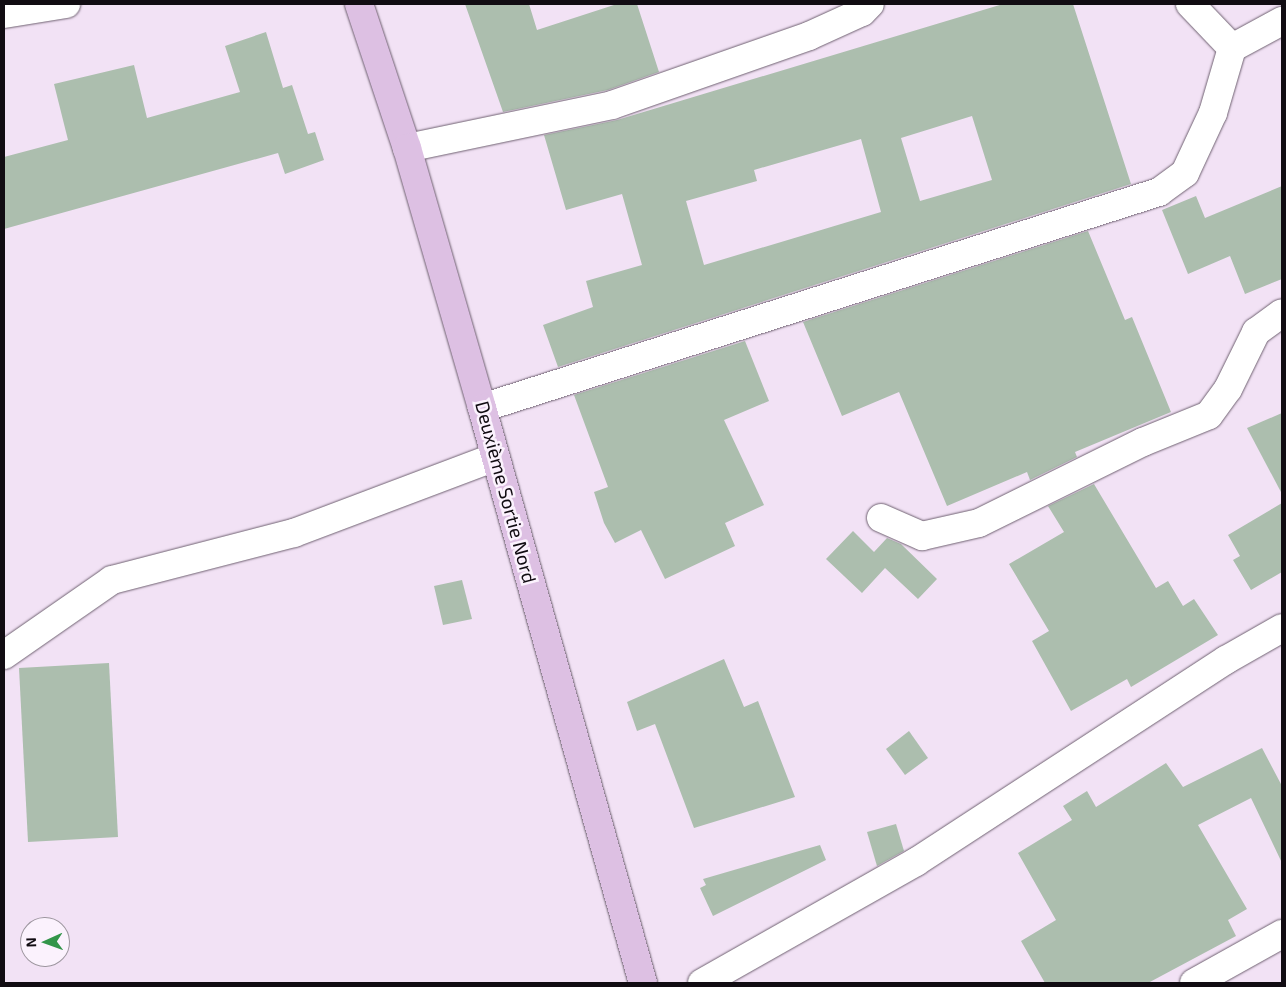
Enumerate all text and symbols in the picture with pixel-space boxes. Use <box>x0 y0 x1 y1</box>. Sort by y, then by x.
street label: Deuxième Sortie Nord <box>471 398 541 586</box>
north arrow <box>20 917 70 967</box>
text: N <box>22 937 39 948</box>

